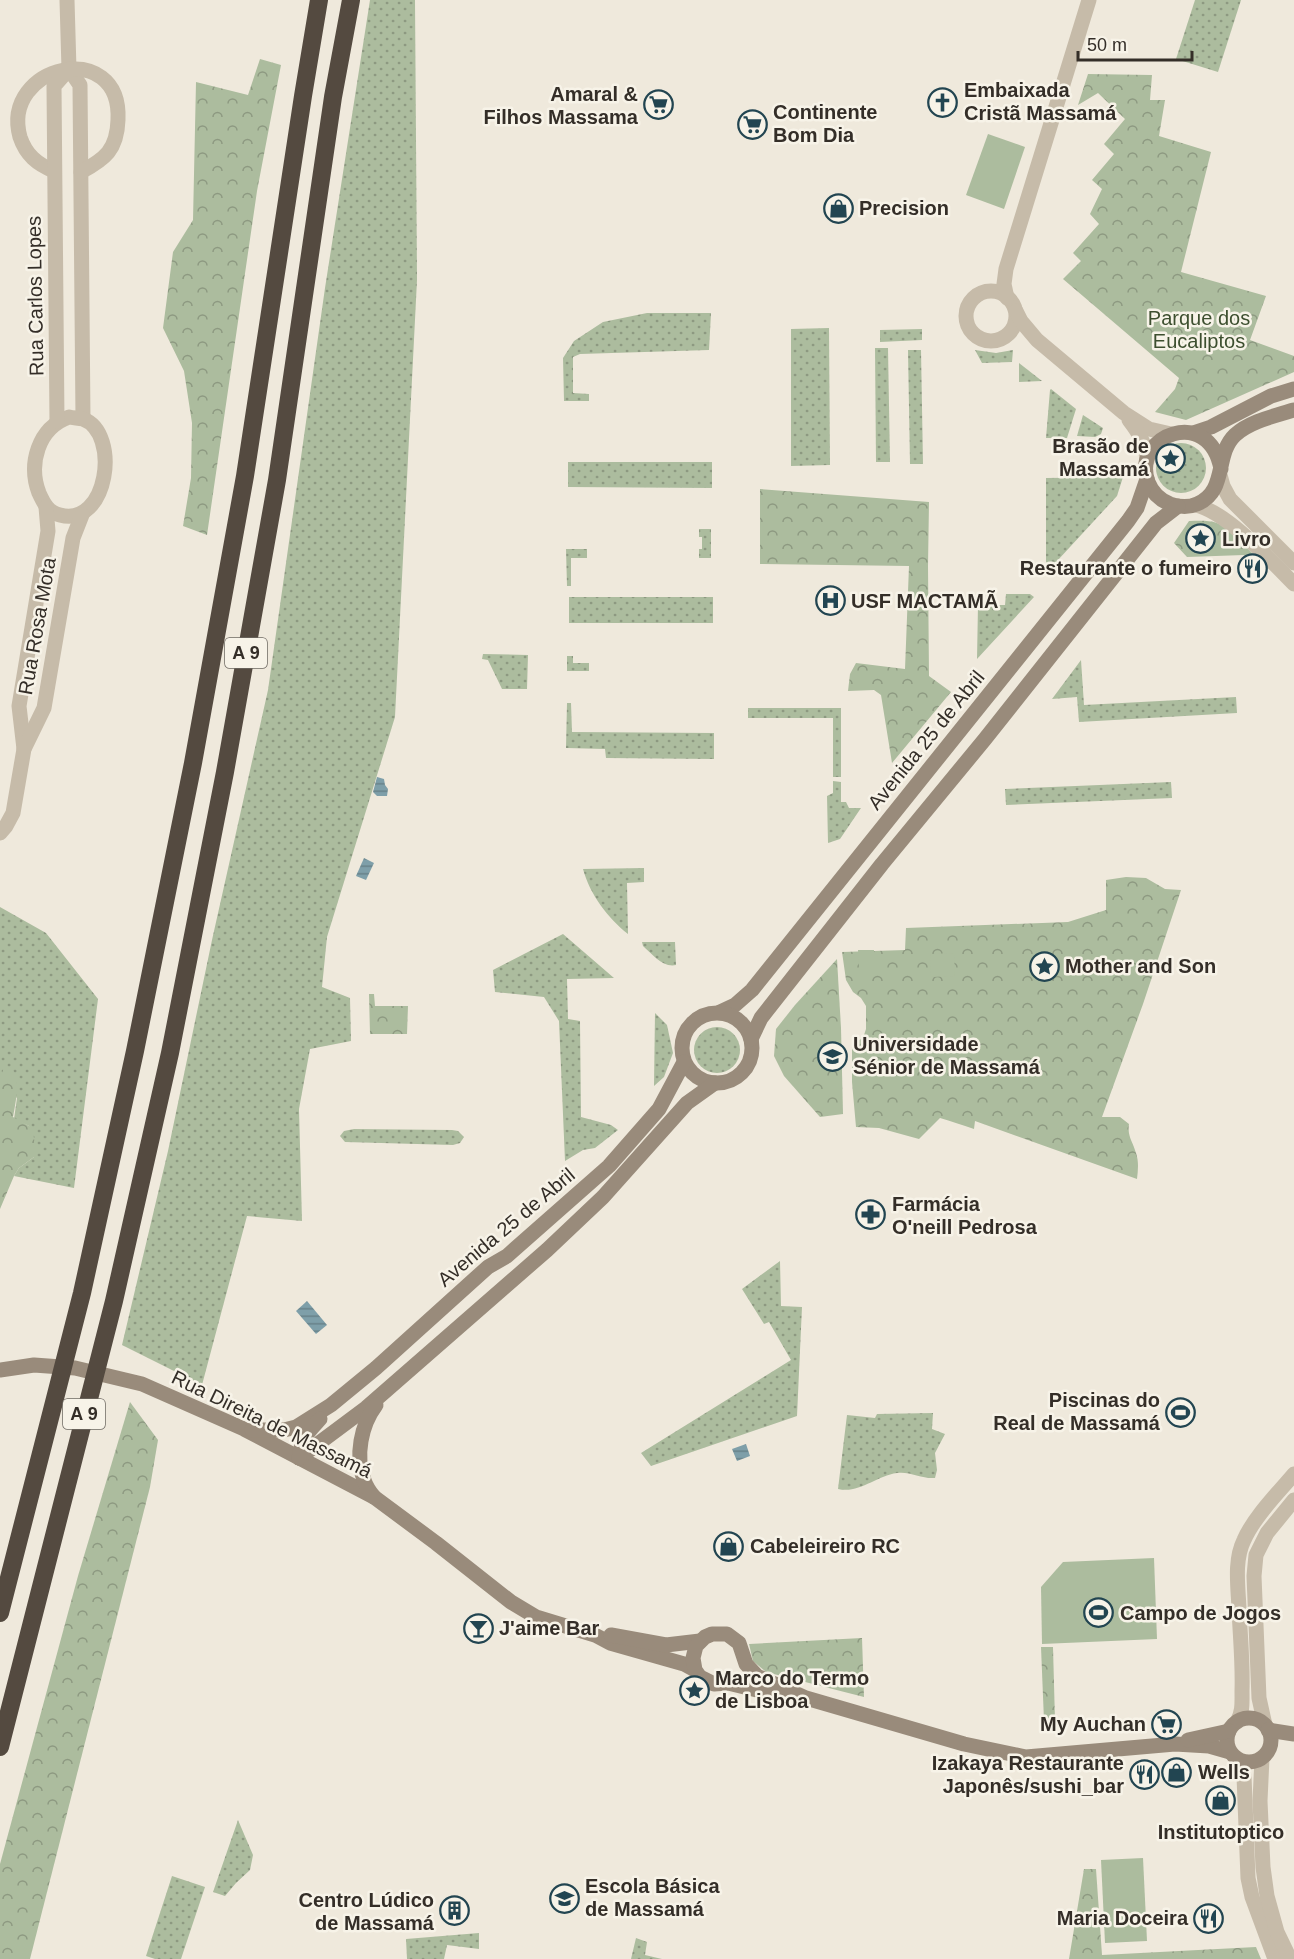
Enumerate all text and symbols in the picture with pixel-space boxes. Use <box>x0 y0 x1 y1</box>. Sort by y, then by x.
scale bar <box>1078 24 1192 62</box>
text: 50 m <box>1087 35 1127 55</box>
place label: Embaixada Cristã Massamá <box>964 79 1117 124</box>
place label: Amaral & Filhos Massama <box>483 83 639 128</box>
church icon: Embaixada Cristã Massamá <box>927 86 959 118</box>
supermarket icon: Amaral & Filhos Massama <box>643 89 675 121</box>
place label: Continente Bom Dia <box>773 101 877 146</box>
supermarket icon: Continente Bom Dia <box>736 108 768 140</box>
shop icon: Precision <box>822 192 854 224</box>
place label: Precision <box>859 197 949 219</box>
street label: Rua Carlos Lopes <box>23 216 47 376</box>
park label: Parque dos Eucaliptos <box>1148 307 1250 352</box>
place label: Brasão de Massamá <box>1052 435 1150 480</box>
place icon: Brasão de Massamá <box>1154 442 1186 474</box>
place icon: Livro <box>1185 523 1217 555</box>
place label: Livro <box>1222 528 1271 550</box>
restaurant icon: Restaurante o fumeiro <box>1237 552 1269 584</box>
street label: Rua Rosa Mota <box>14 555 60 696</box>
place label: Restaurante o fumeiro <box>1020 557 1232 579</box>
hospital icon: USF MACTAMÃ <box>814 585 846 617</box>
place label: USF MACTAMÃ <box>851 590 998 612</box>
road number: A 9 <box>225 638 267 668</box>
street label: Avenida 25 de Abril <box>863 666 989 814</box>
place icon: Mother and Son <box>1028 950 1060 982</box>
place label: Mother and Son <box>1065 955 1216 977</box>
place label: Universidade Sénior de Massamá <box>853 1033 1041 1078</box>
school or university icon: Universidade Sénior de Massamá <box>816 1040 848 1072</box>
street label: Avenida 25 de Abril <box>433 1163 579 1291</box>
place label: Farmácia O'neill Pedrosa <box>892 1193 1038 1238</box>
pharmacy icon: Farmácia O'neill Pedrosa <box>855 1199 887 1231</box>
street label: Rua Direita de Massamá <box>168 1366 377 1483</box>
place label: Piscinas do Real de Massamá <box>993 1389 1161 1434</box>
sports icon: Piscinas do Real de Massamá <box>1165 1396 1197 1428</box>
road number: A 9 <box>63 1399 105 1429</box>
shop icon: Cabeleireiro RC <box>713 1530 745 1562</box>
place label: Cabeleireiro RC <box>750 1535 900 1557</box>
sports icon: Campo de Jogos <box>1083 1597 1115 1629</box>
place label: Campo de Jogos <box>1120 1602 1281 1624</box>
bar icon: J'aime Bar <box>462 1612 494 1644</box>
place label: J'aime Bar <box>499 1617 600 1639</box>
place label: Marco do Termo de Lisboa <box>715 1667 869 1712</box>
place icon: Marco do Termo de Lisboa <box>678 1674 710 1706</box>
supermarket icon: My Auchan <box>1151 1708 1183 1740</box>
place label: My Auchan <box>1040 1713 1146 1735</box>
place label: Izakaya Restaurante Japonês/sushi_bar <box>932 1752 1124 1797</box>
shop icon: Wells <box>1161 1756 1193 1788</box>
restaurant icon: Izakaya Restaurante Japonês/sushi_bar <box>1129 1759 1161 1791</box>
place label: Wells <box>1198 1761 1250 1783</box>
shop icon: Institutoptico <box>1205 1785 1237 1817</box>
place label: Institutoptico <box>1158 1821 1284 1843</box>
place label: Escola Básica de Massamá <box>585 1875 720 1920</box>
school or university icon: Escola Básica de Massamá <box>548 1882 580 1914</box>
place label: Centro Lúdico de Massamá <box>298 1889 435 1934</box>
building icon: Centro Lúdico de Massamá <box>439 1895 471 1927</box>
restaurant icon: Maria Doceira <box>1193 1902 1225 1934</box>
place label: Maria Doceira <box>1057 1907 1189 1929</box>

